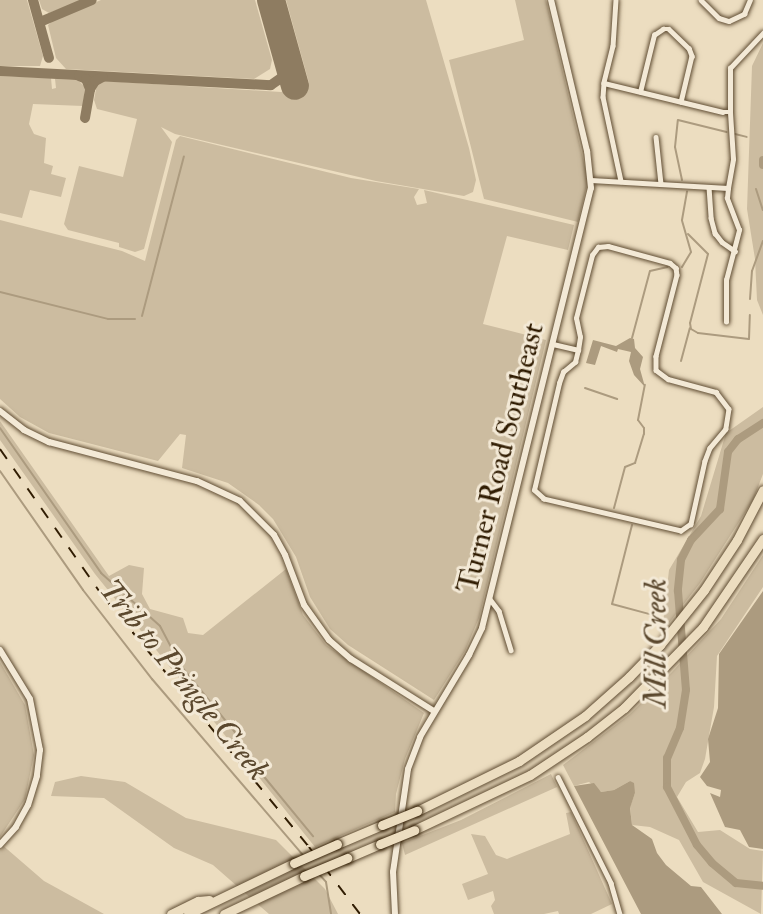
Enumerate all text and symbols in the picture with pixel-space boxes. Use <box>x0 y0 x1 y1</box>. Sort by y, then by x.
street label: Turner Road Southeast <box>450 319 552 597</box>
water label: Trib to Pringle Creek <box>91 571 277 789</box>
water label: Mill Creek <box>637 578 675 708</box>

